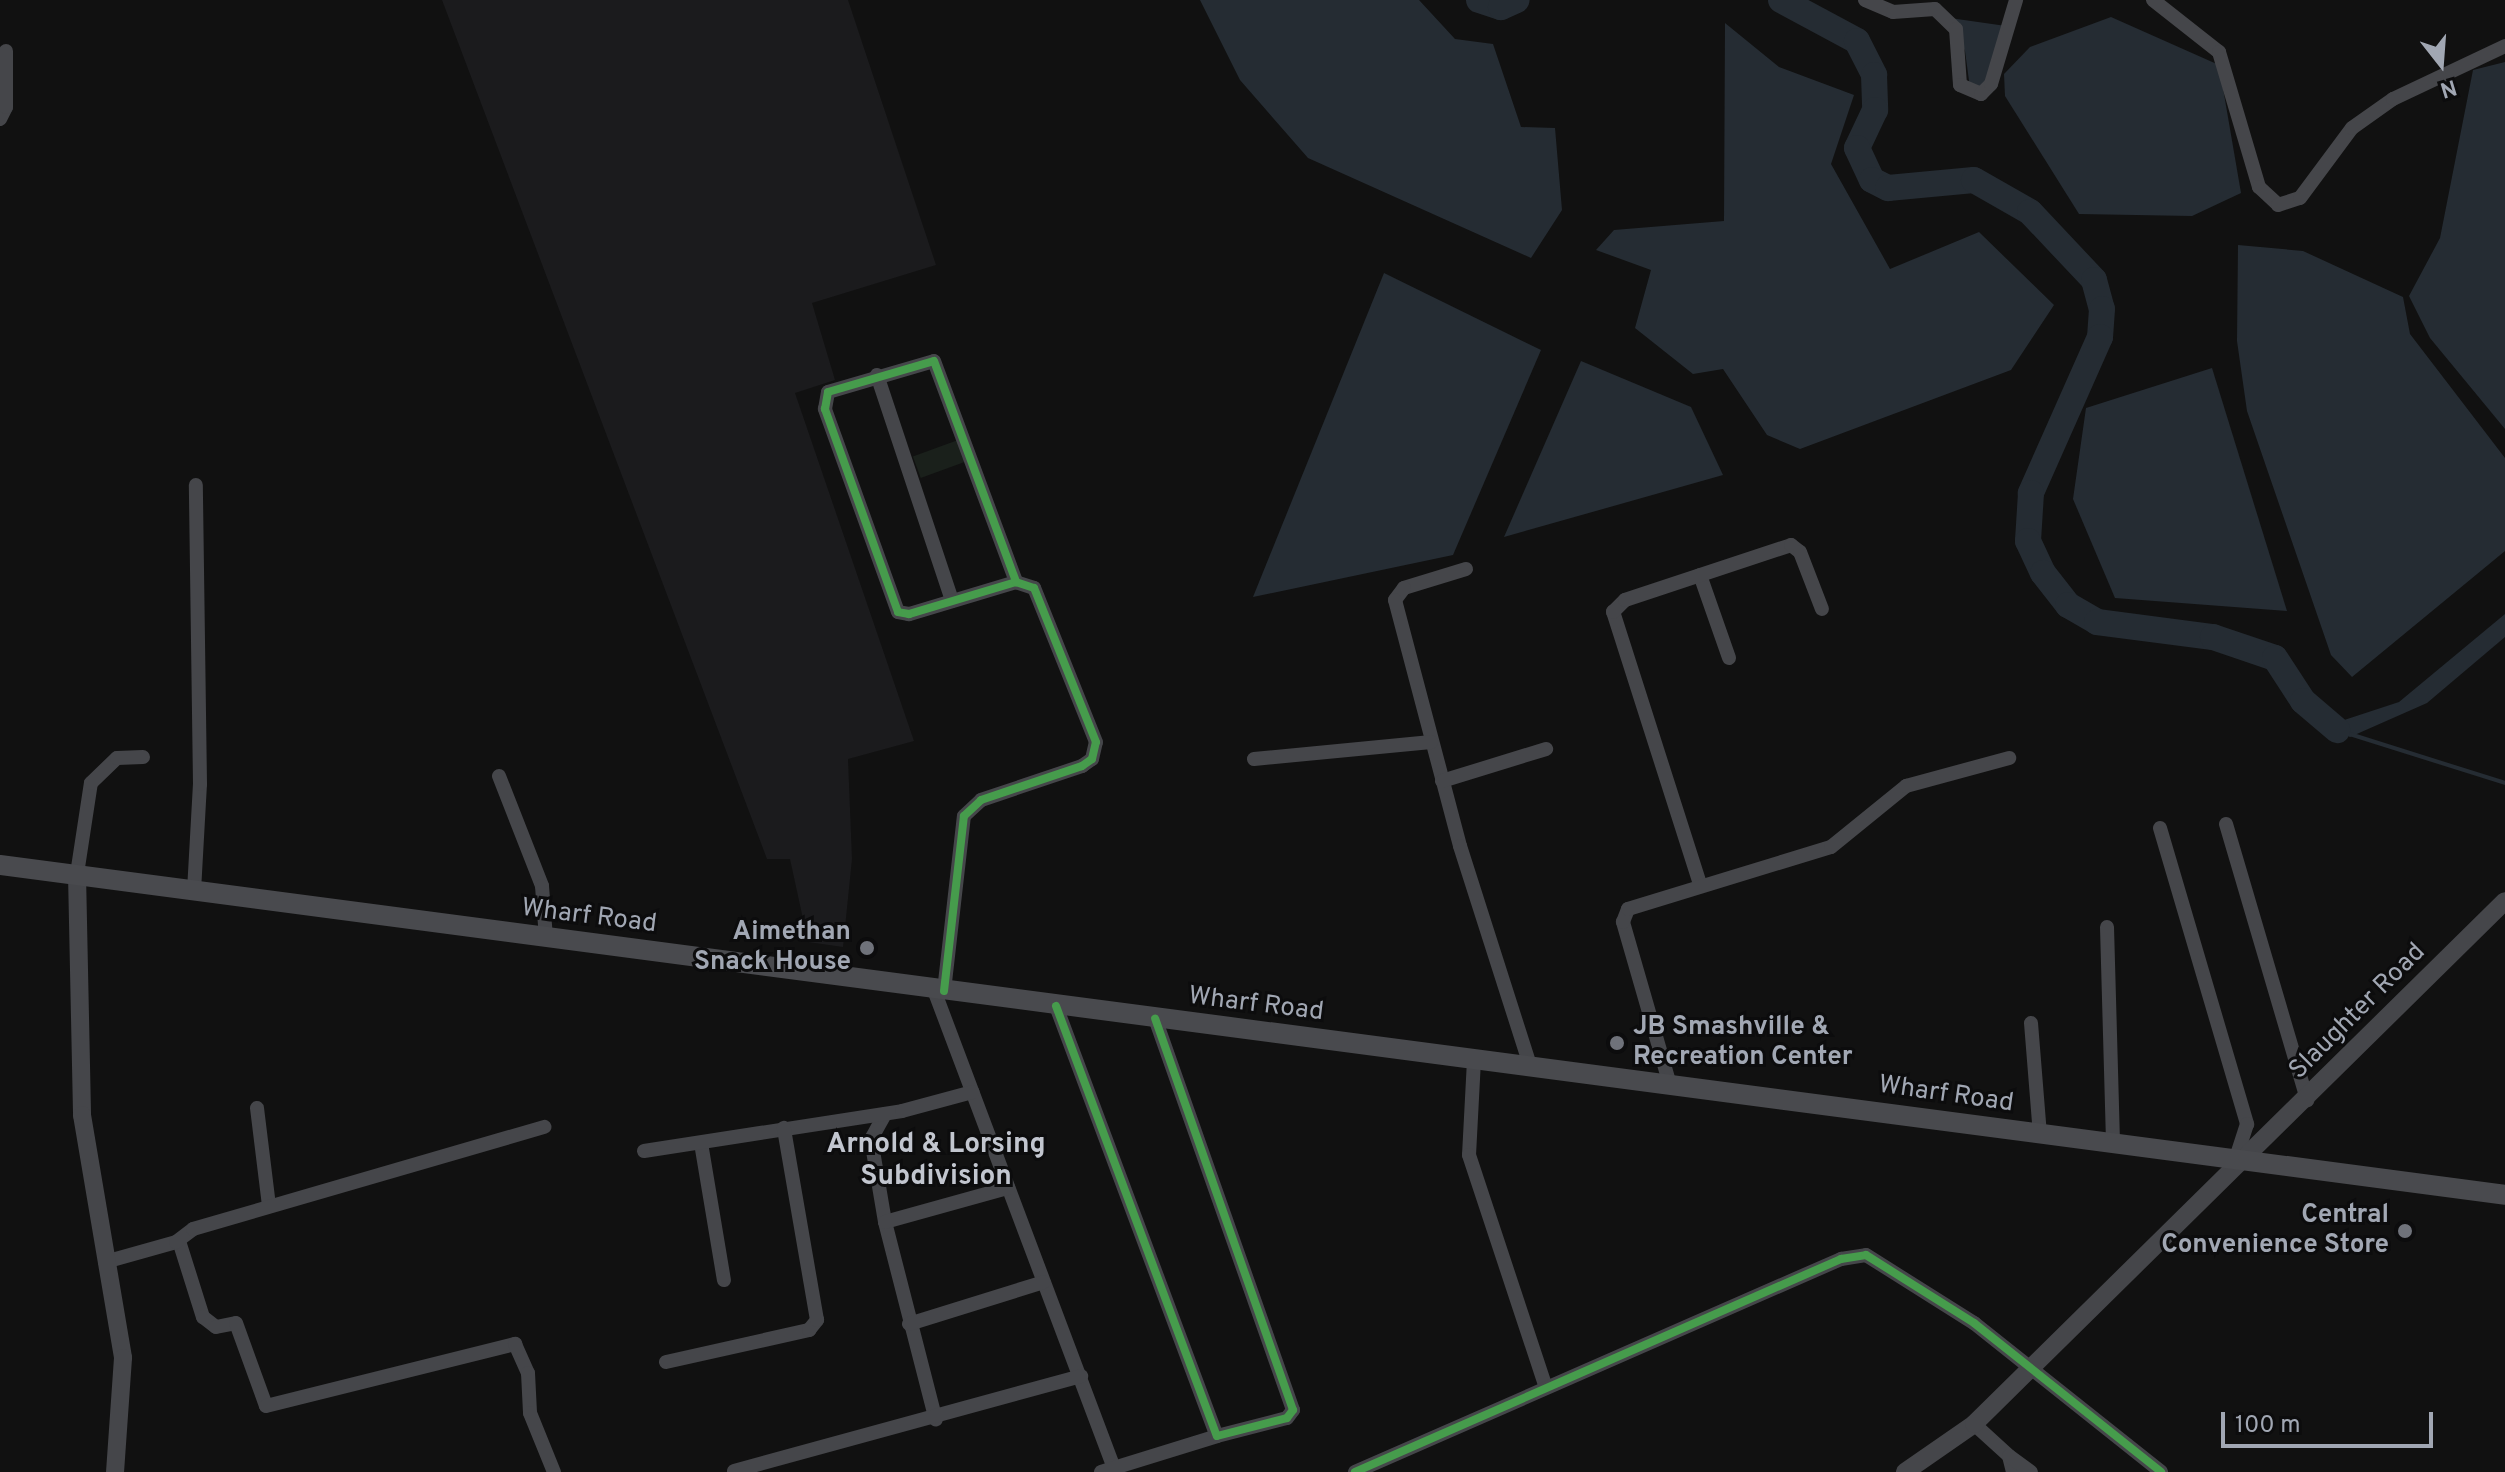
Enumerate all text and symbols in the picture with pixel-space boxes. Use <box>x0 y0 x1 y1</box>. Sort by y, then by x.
north arrow <box>2401 24 2481 104</box>
text: N <box>2437 72 2460 103</box>
street label: Wharf Road <box>520 893 658 941</box>
place label: Aimethan Snack House <box>694 917 851 978</box>
street label: Slaughter Road <box>2283 937 2433 1087</box>
marker: Aimethan Snack House <box>858 939 876 957</box>
street label: Wharf Road <box>1187 981 1325 1029</box>
place label: JB Smashville & Recreation Center <box>1633 1012 1853 1074</box>
marker: JB Smashville & Recreation Center <box>1608 1034 1626 1052</box>
street label: Wharf Road <box>1877 1070 2015 1120</box>
district label: Arnold & Lorsing Subdivision <box>826 1128 1046 1194</box>
place label: Central Convenience Store <box>2161 1200 2389 1262</box>
marker: Central Convenience Store <box>2396 1222 2414 1240</box>
scale bar <box>2225 1396 2437 1446</box>
text: 100 m <box>2235 1411 2301 1441</box>

